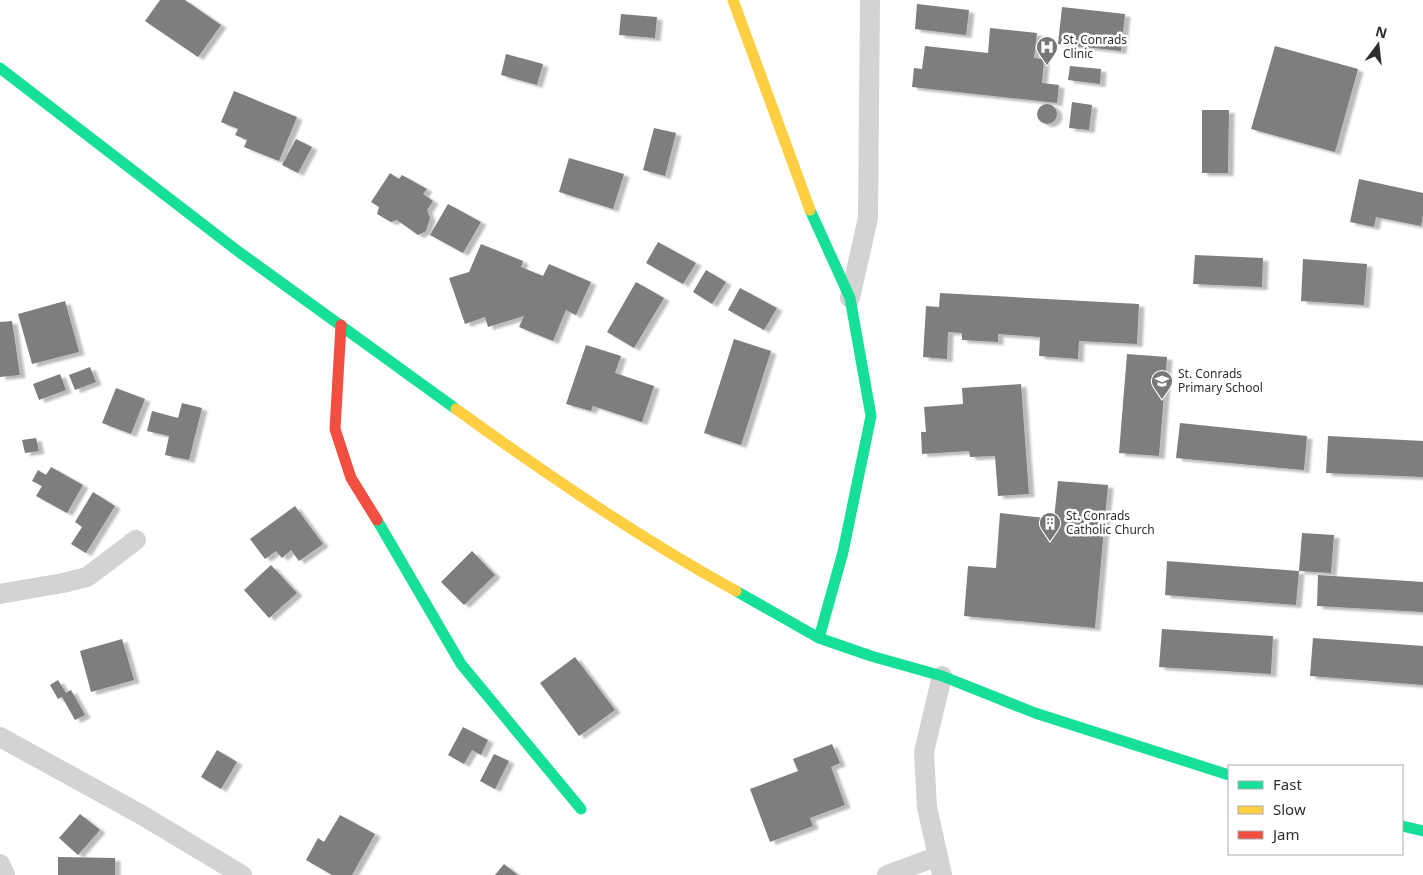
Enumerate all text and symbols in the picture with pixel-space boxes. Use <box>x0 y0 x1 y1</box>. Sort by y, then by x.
north arrow <box>1353 20 1403 70</box>
text: N <box>1374 21 1389 43</box>
place label: St. Conrads Clinic <box>1063 31 1127 62</box>
hospital icon: St. Conrads Clinic <box>1035 35 1059 66</box>
place label: St. Conrads Primary School <box>1178 365 1263 396</box>
school or university icon: St. Conrads Primary School <box>1150 369 1174 400</box>
place label: St. Conrads Catholic Church <box>1066 507 1155 538</box>
building icon: St. Conrads Catholic Church <box>1038 511 1062 542</box>
legend <box>1228 765 1403 855</box>
text: Fast <box>1273 774 1302 794</box>
text: Slow <box>1273 799 1306 819</box>
text: Jam <box>1271 824 1300 844</box>

